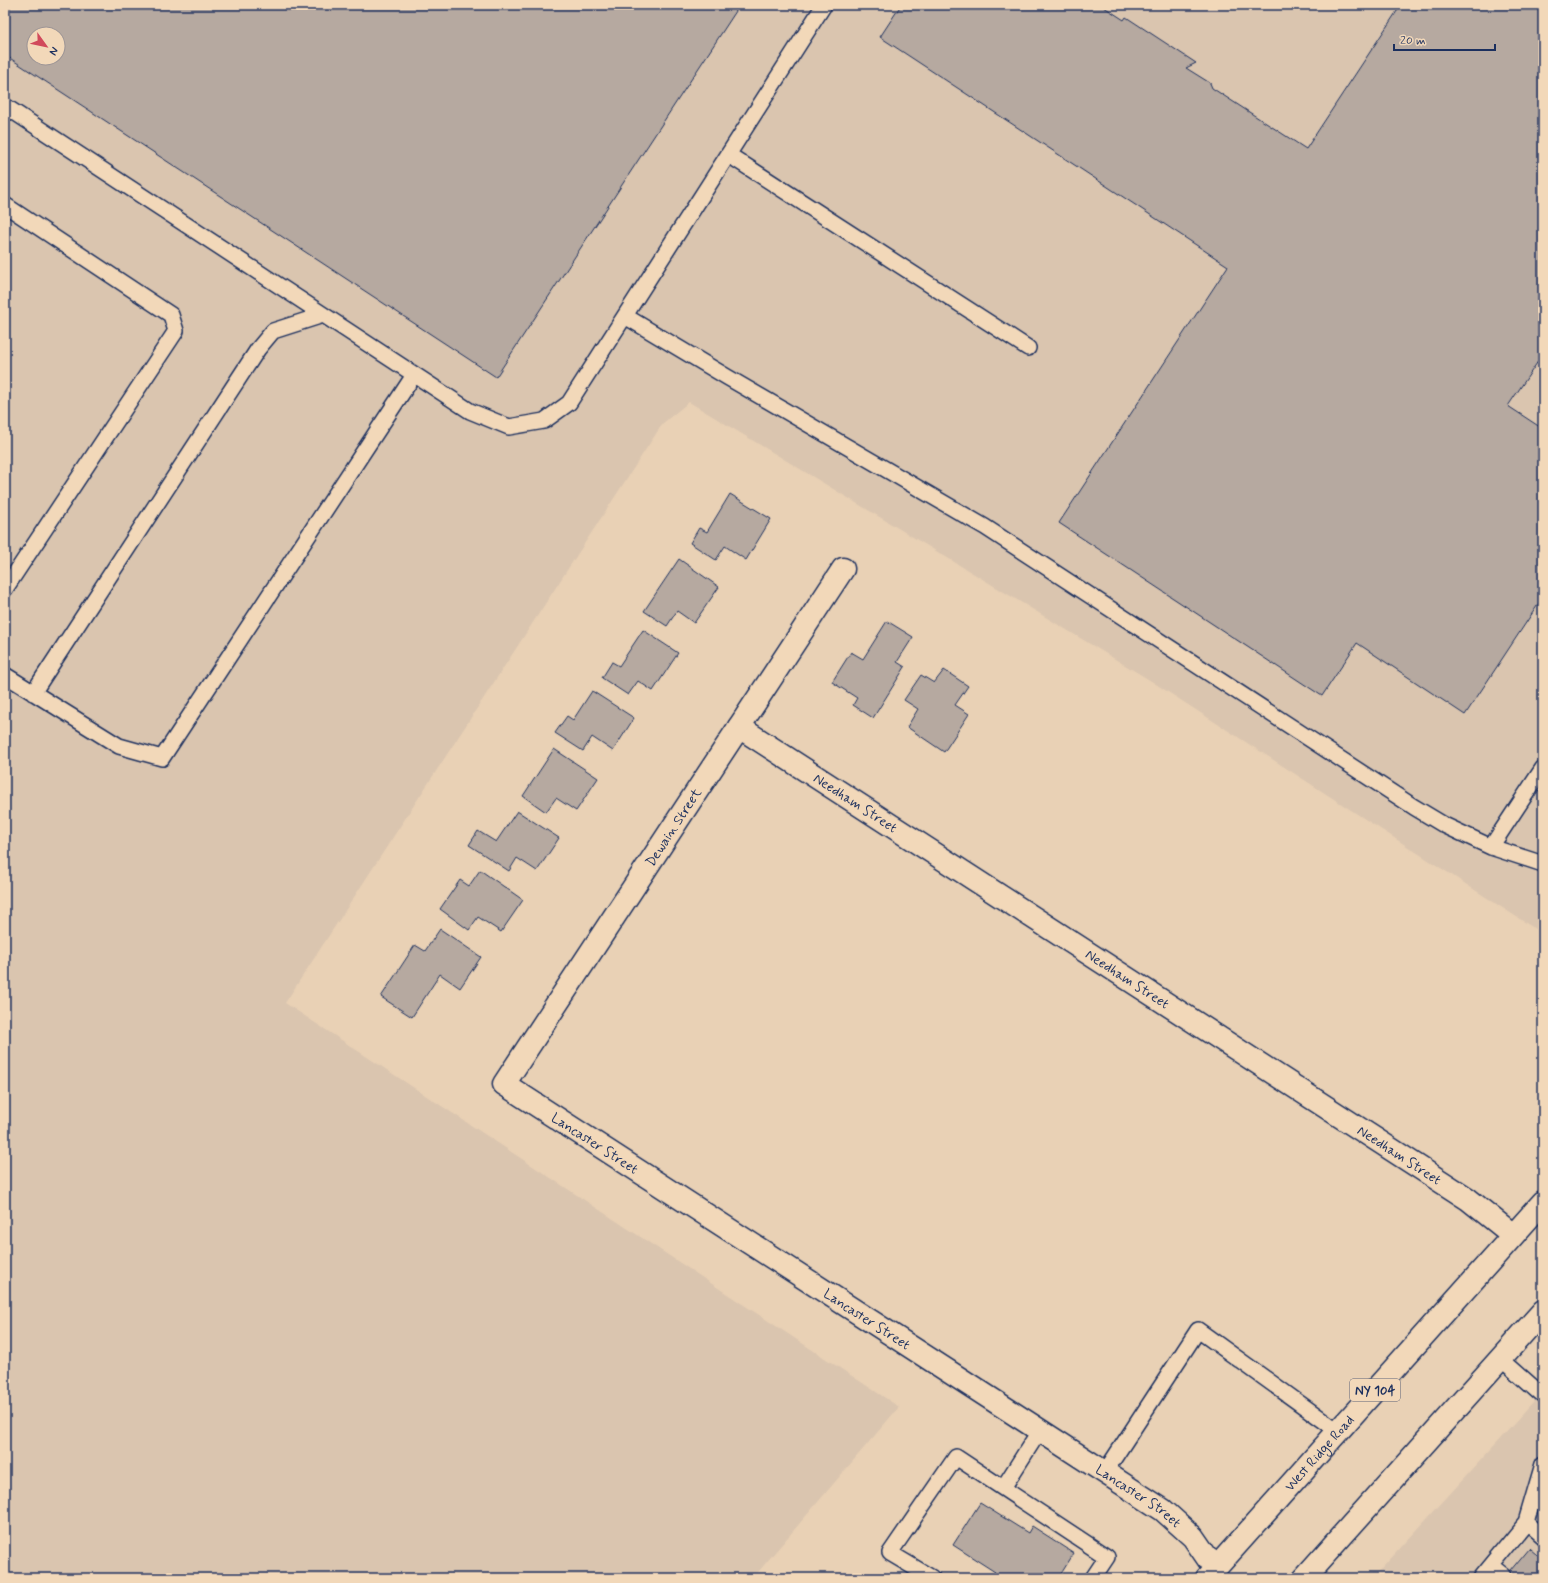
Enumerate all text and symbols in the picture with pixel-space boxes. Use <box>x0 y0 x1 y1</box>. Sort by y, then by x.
north arrow <box>26 26 66 66</box>
scale bar <box>1394 26 1495 52</box>
text: 20 m <box>1400 33 1426 49</box>
text: N <box>46 44 61 58</box>
street label: Needham Street <box>810 770 901 837</box>
street label: Dewain Street <box>642 784 706 870</box>
street label: Needham Street <box>1082 946 1173 1013</box>
street label: Lancaster Street <box>548 1109 641 1178</box>
street label: Needham Street <box>1354 1122 1445 1189</box>
street label: Lancaster Street <box>820 1285 914 1354</box>
road number: NY 104 <box>1350 1379 1400 1401</box>
street label: West Ridge Road <box>1281 1412 1358 1495</box>
street label: Lancaster Street <box>1092 1461 1185 1532</box>

